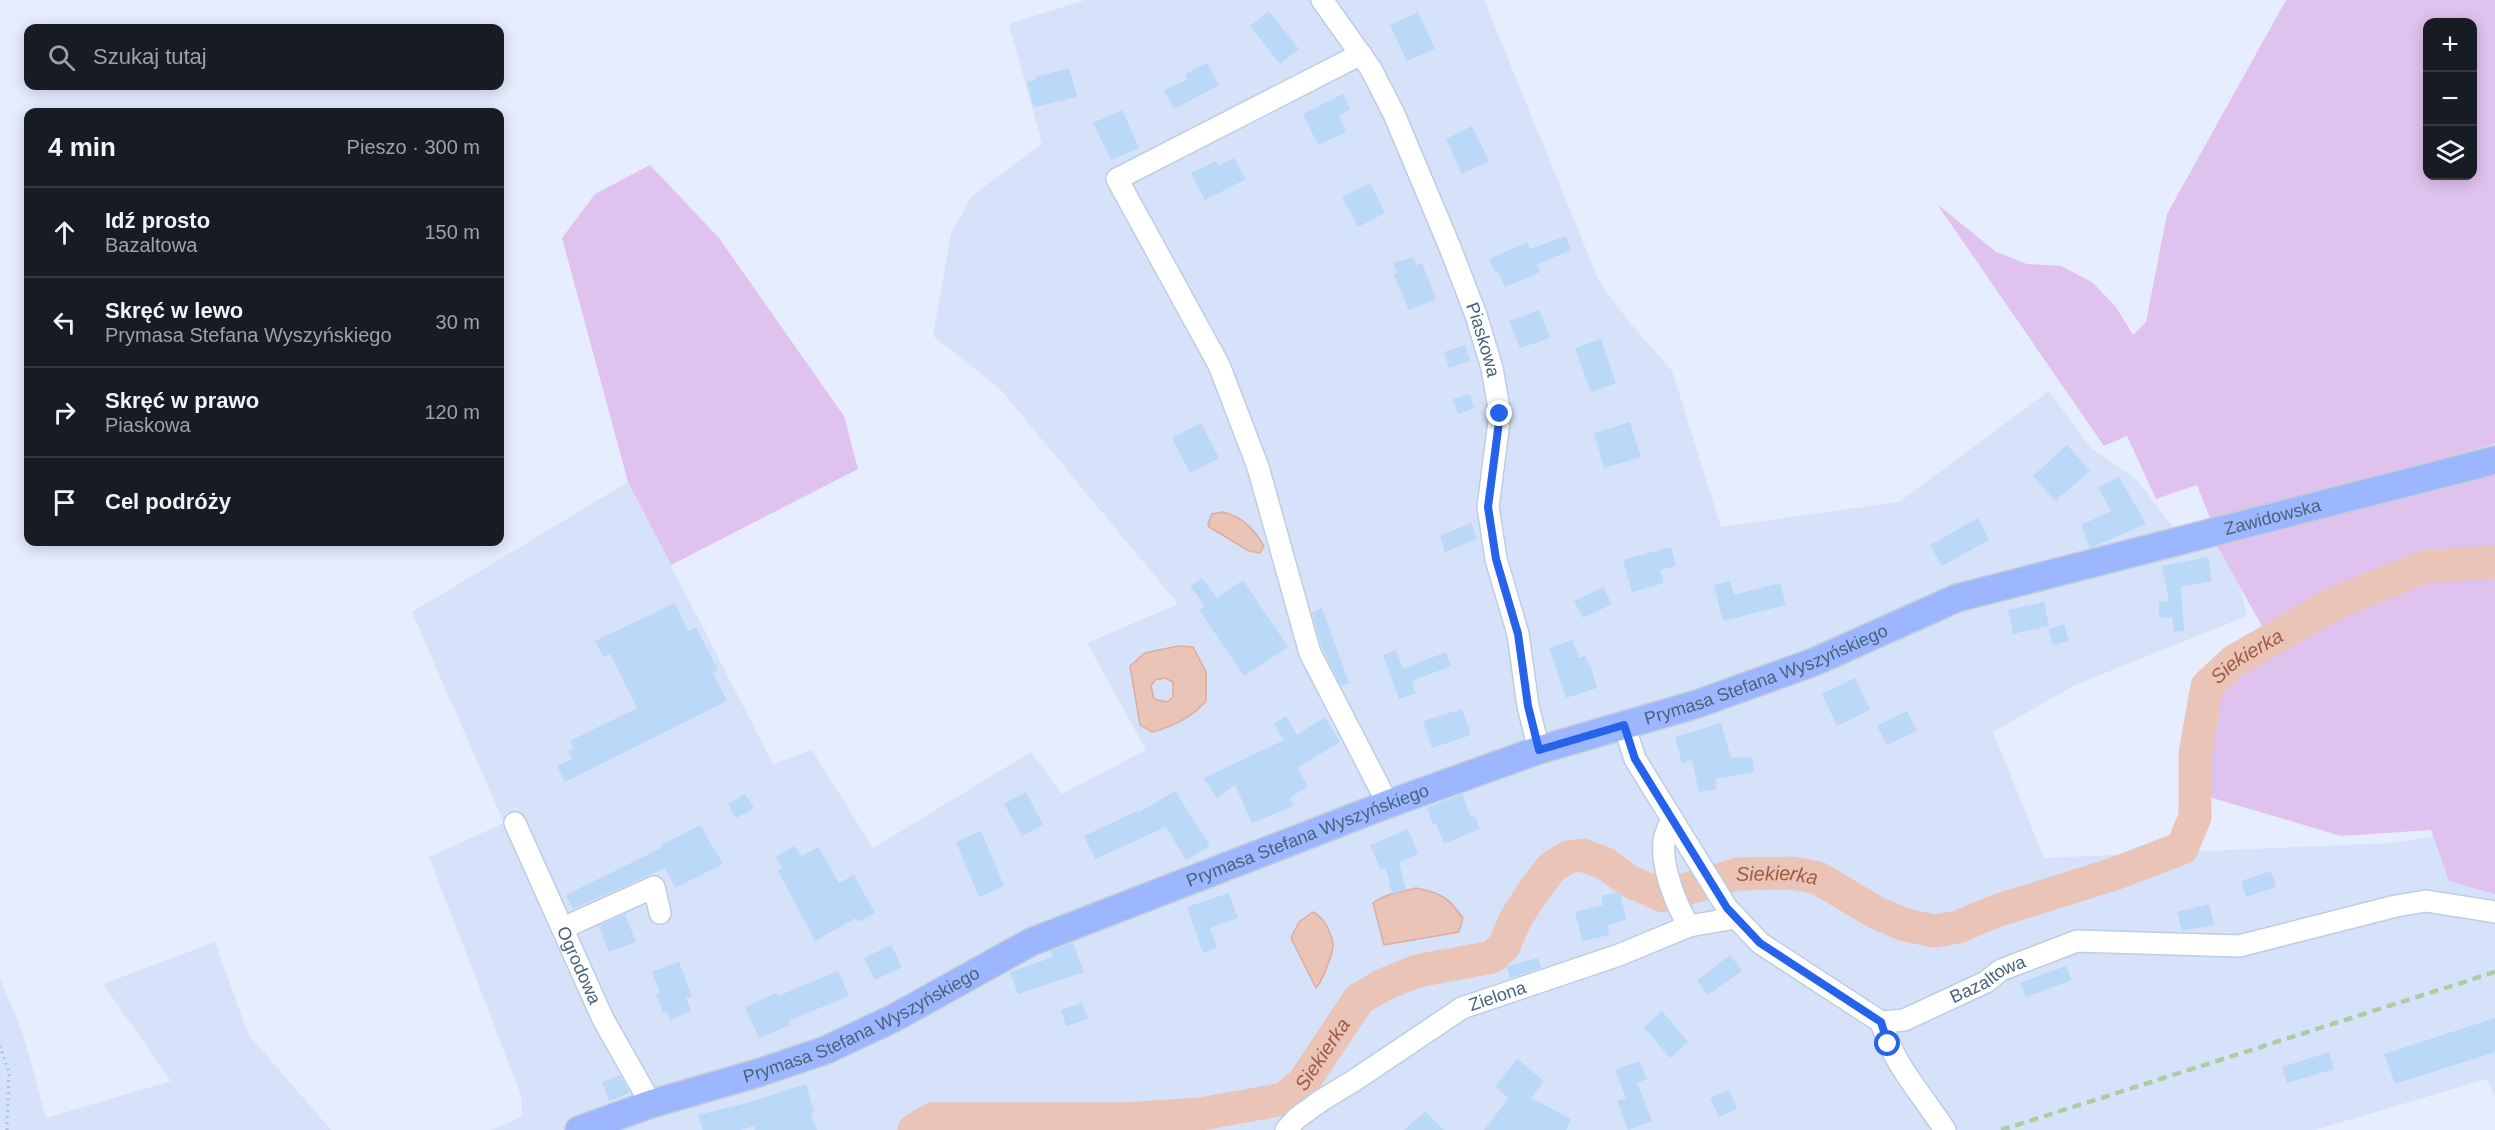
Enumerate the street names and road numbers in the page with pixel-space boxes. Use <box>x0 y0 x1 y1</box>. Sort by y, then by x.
street label: Piaskowa <box>1462 299 1504 379</box>
street label: Zawidowska <box>2222 495 2324 539</box>
street label: Prymasa Stefana Wyszyńskiego <box>1642 620 1891 729</box>
street label: Prymasa Stefana Wyszyńskiego <box>1184 780 1432 891</box>
street label: Ogrodowa <box>553 923 605 1008</box>
street label: Bazaltowa <box>1947 951 2029 1007</box>
street label: Prymasa Stefana Wyszyńskiego <box>741 963 983 1087</box>
street label: Zielona <box>1466 977 1530 1015</box>

